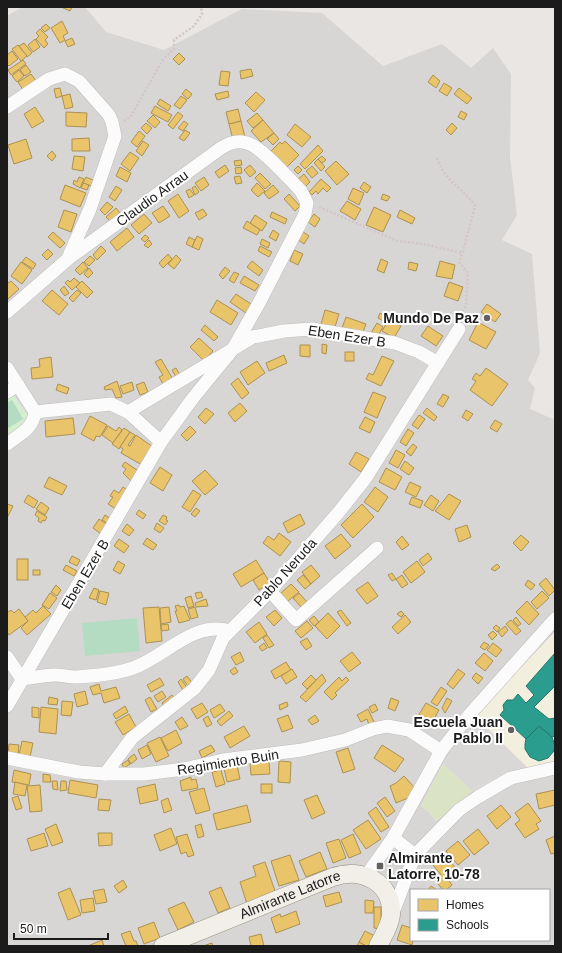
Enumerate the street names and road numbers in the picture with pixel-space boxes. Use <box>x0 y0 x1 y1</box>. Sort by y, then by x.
street label: Claudio Arrau <box>113 167 191 229</box>
street label: Eben Ezer B <box>307 322 387 350</box>
street label: Pablo Neruda <box>250 535 320 609</box>
street label: Eben Ezer B <box>58 536 112 612</box>
street label: Regimiento Buin <box>176 746 280 778</box>
street label: Almirante Latorre <box>237 867 342 922</box>

